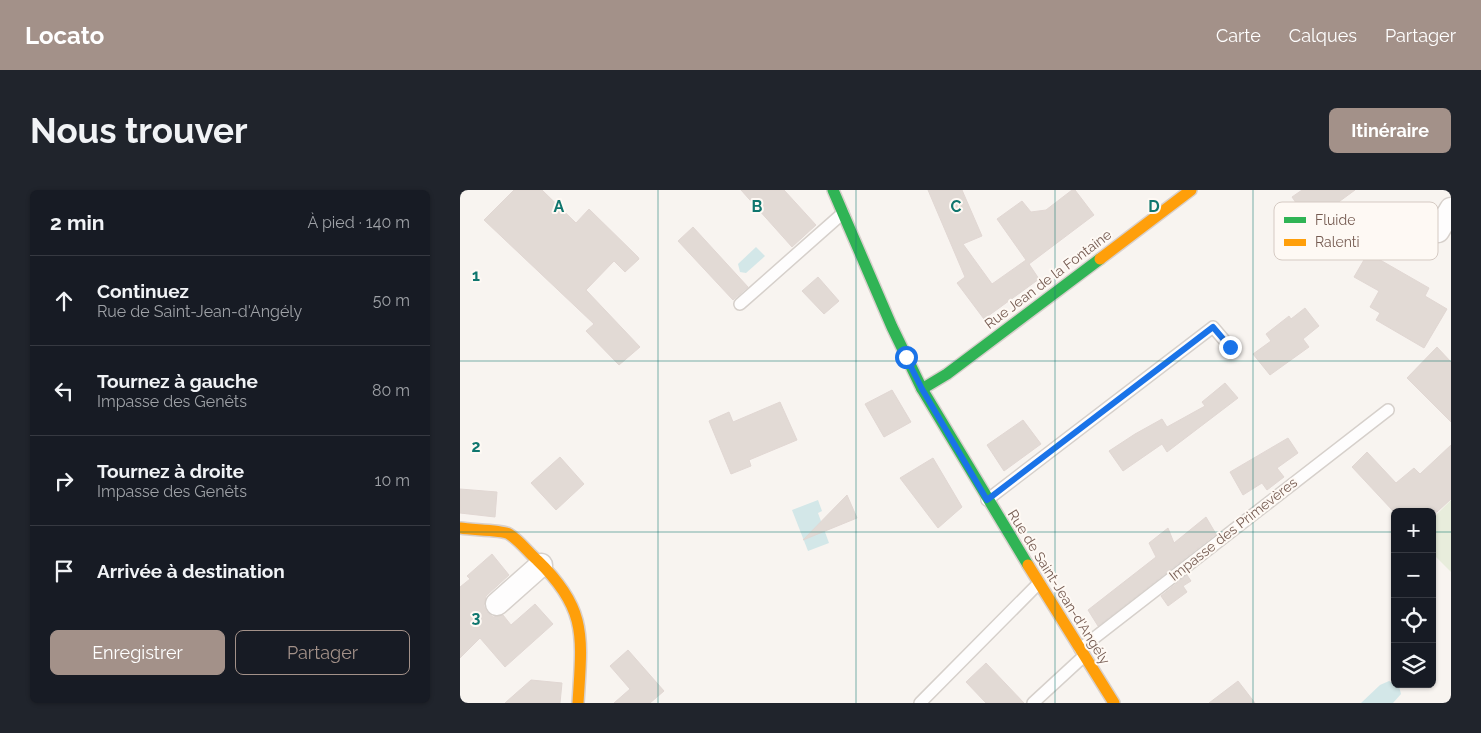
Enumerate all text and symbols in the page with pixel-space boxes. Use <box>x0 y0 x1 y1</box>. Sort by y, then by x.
text: Locato <box>25 21 104 50</box>
text: Carte <box>1216 25 1261 46</box>
text: Calques <box>1289 25 1357 46</box>
text: Partager <box>1385 25 1456 46</box>
button: Itinéraire <box>1329 108 1451 153</box>
text: Nous trouver <box>30 110 248 151</box>
text: A <box>554 197 565 216</box>
text: B <box>752 197 763 216</box>
text: C <box>951 197 962 216</box>
text: D <box>1148 197 1160 216</box>
legend <box>1274 202 1438 260</box>
text: 2 min <box>50 210 104 235</box>
text: Fluide <box>1315 212 1355 228</box>
text: À pied · 140 m <box>308 213 410 232</box>
street label: Rue Jean de la Fontaine <box>982 226 1114 332</box>
text: Ralenti <box>1315 234 1360 250</box>
text: 1 <box>472 266 480 285</box>
text: Continuez <box>97 280 189 302</box>
icon: ahead <box>50 287 78 315</box>
text: 50 m <box>373 291 410 310</box>
text: Rue de Saint-Jean-d'Angély <box>97 302 302 321</box>
route end <box>1219 336 1242 359</box>
route start <box>895 346 918 369</box>
text: Tournez à gauche <box>97 370 258 392</box>
icon: left <box>50 377 78 405</box>
text: 80 m <box>372 381 410 400</box>
text: Impasse des Genêts <box>97 392 247 411</box>
text: 2 <box>471 437 481 456</box>
text: Tournez à droite <box>97 460 244 482</box>
icon: right <box>50 467 78 495</box>
text: 10 m <box>375 471 410 490</box>
street label: Impasse des Primevères <box>1166 474 1300 584</box>
text: Impasse des Genêts <box>97 482 247 501</box>
street label: Rue de Saint-Jean-d'Angély <box>1005 507 1114 668</box>
map controls <box>1391 508 1436 688</box>
button: + <box>1391 508 1436 553</box>
button: − <box>1391 553 1436 598</box>
icon: arrive <box>50 557 78 585</box>
text: Arrivée à destination <box>97 560 285 582</box>
button: locate <box>1391 598 1436 643</box>
text: 3 <box>472 608 481 627</box>
button: Enregistrer <box>50 630 225 675</box>
button: Partager <box>235 630 410 675</box>
button: layers <box>1391 643 1436 688</box>

